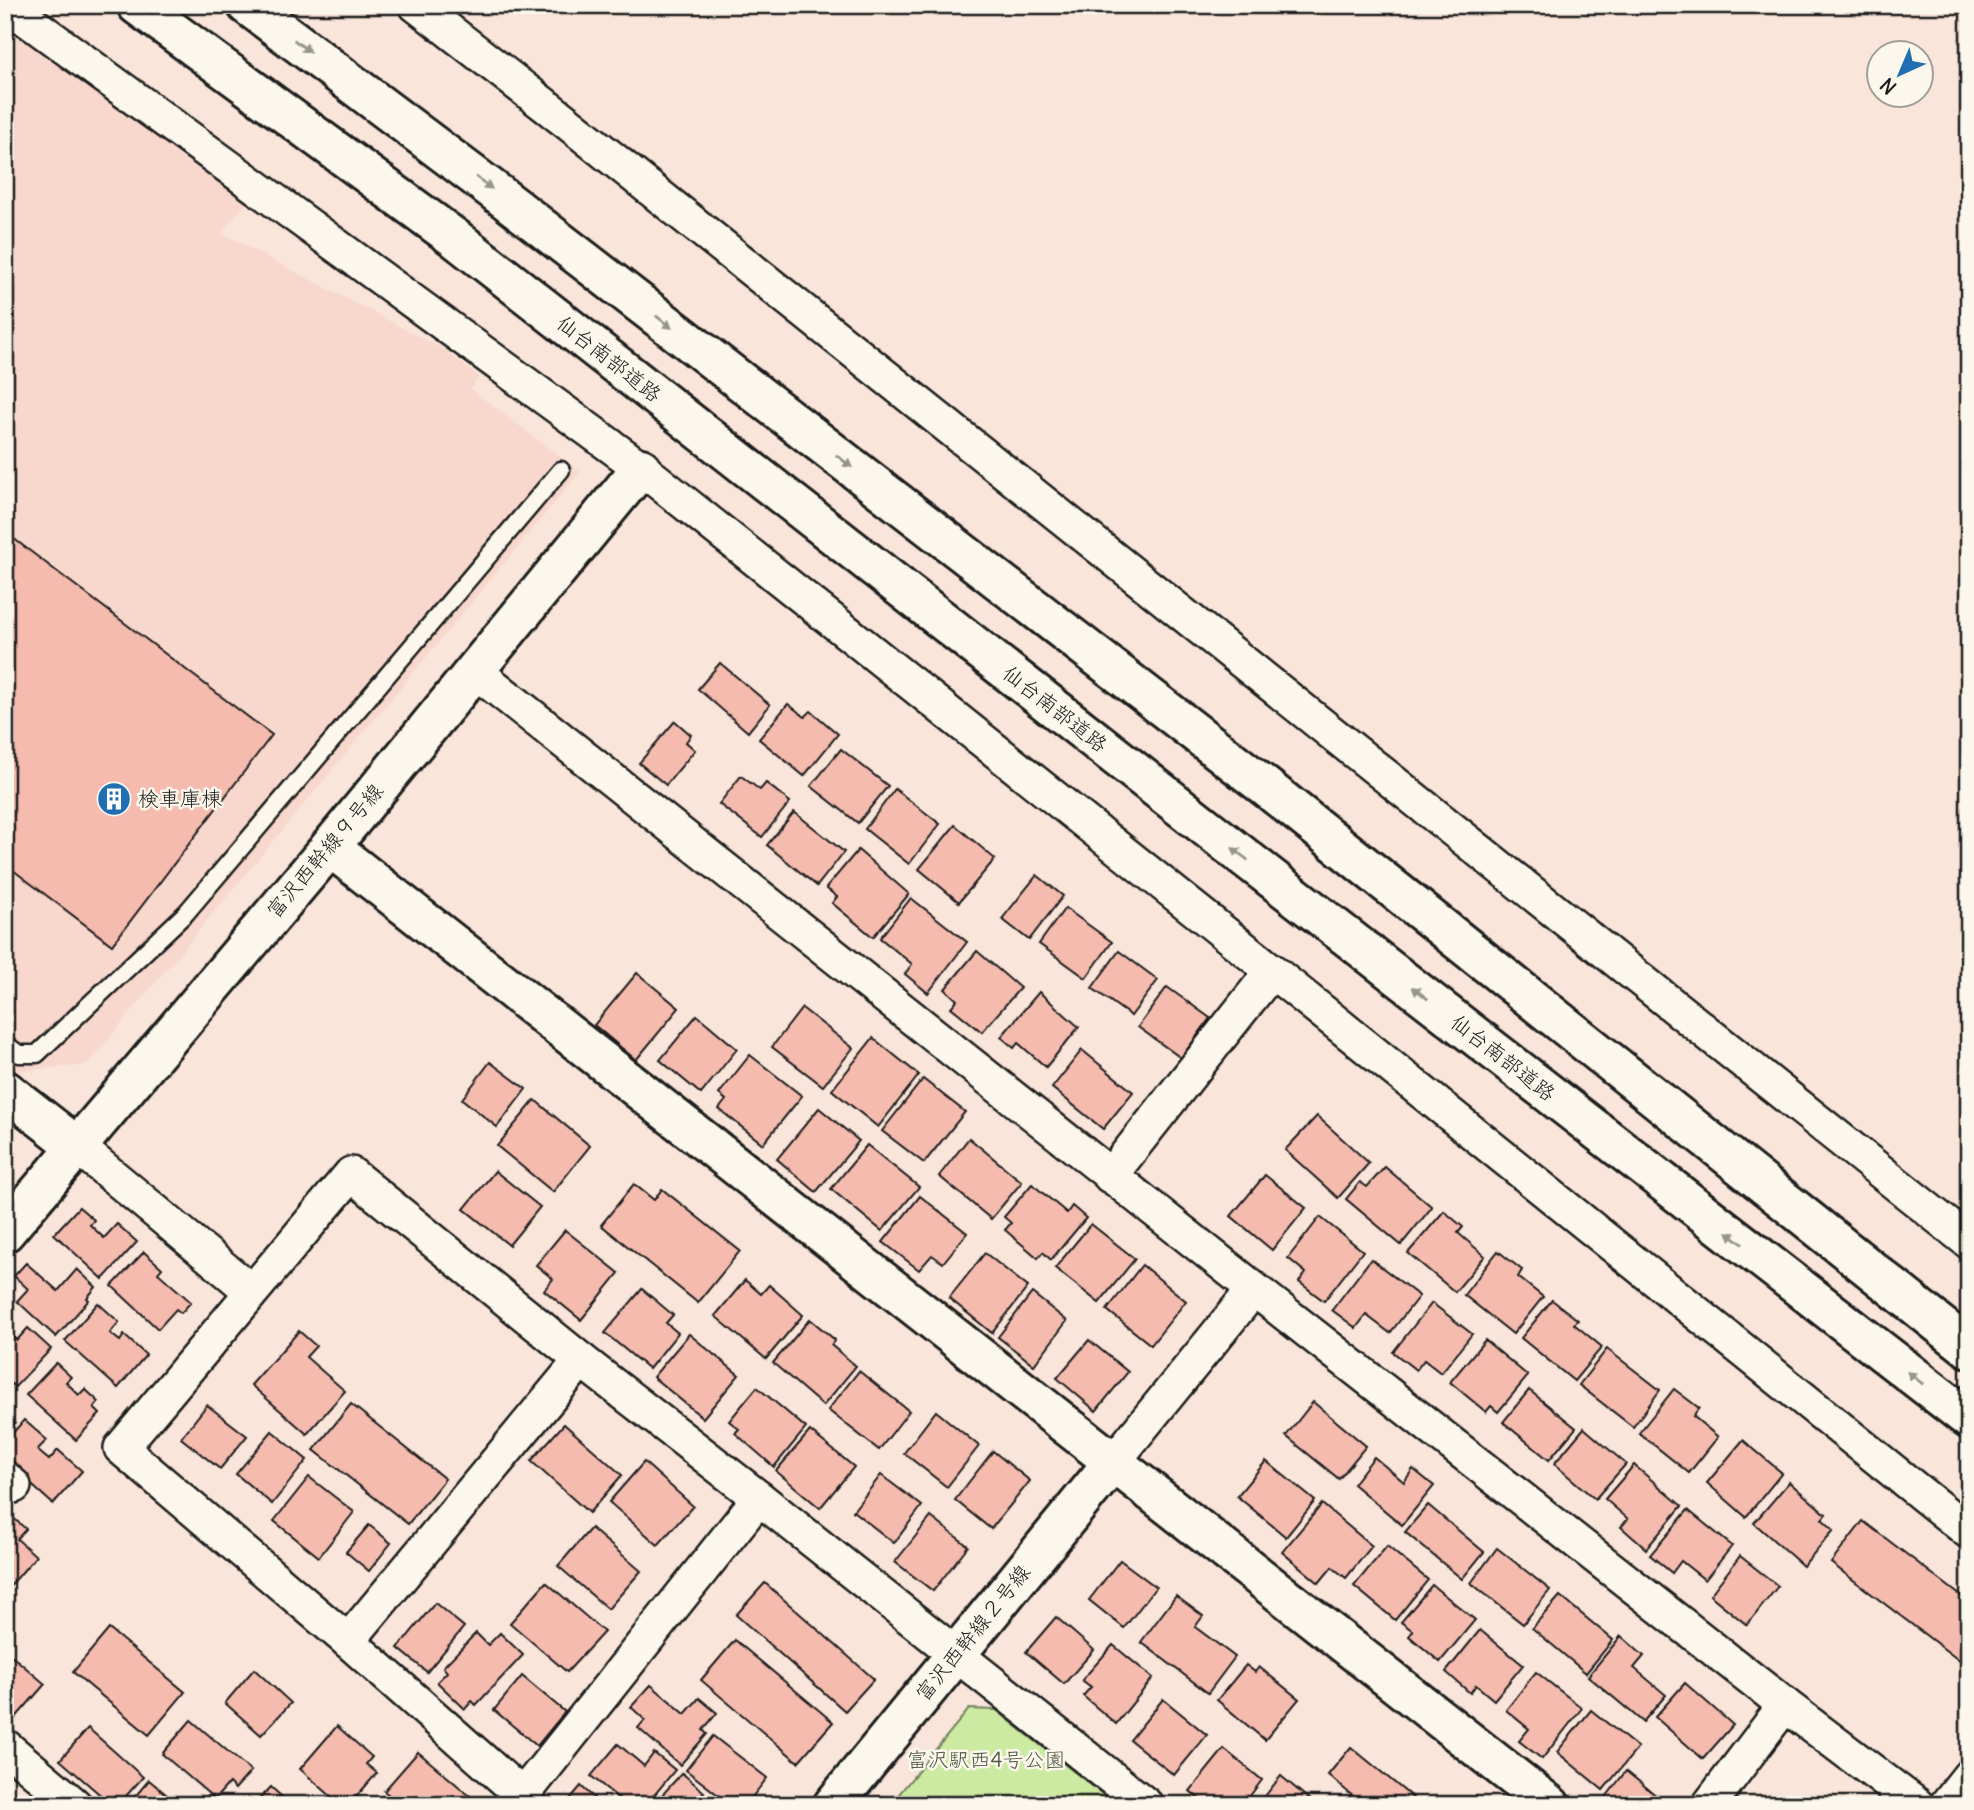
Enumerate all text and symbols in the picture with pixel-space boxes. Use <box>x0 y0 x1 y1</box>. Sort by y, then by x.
one-way arrow <box>293 38 311 53</box>
north arrow <box>1866 38 1936 108</box>
text: N <box>1875 73 1901 99</box>
one-way arrow <box>475 176 493 190</box>
street label: 仙台南部道路 <box>551 309 667 408</box>
one-way arrow <box>655 314 673 328</box>
one-way arrow <box>835 454 853 468</box>
street label: 仙台南部道路 <box>997 659 1113 758</box>
street label: 富沢西幹線９号線 <box>260 778 389 924</box>
building icon: 検車庫棟 <box>95 780 133 818</box>
place label: 検車庫棟 <box>138 785 222 812</box>
one-way arrow <box>1232 846 1250 861</box>
one-way arrow <box>1411 987 1429 1001</box>
street label: 仙台南部道路 <box>1445 1008 1561 1107</box>
one-way arrow <box>1726 1232 1744 1246</box>
one-way arrow <box>1906 1371 1924 1385</box>
street label: 富沢西幹線２号線 <box>909 1559 1036 1706</box>
park label: 富沢駅西4号公園 <box>906 1746 1066 1773</box>

